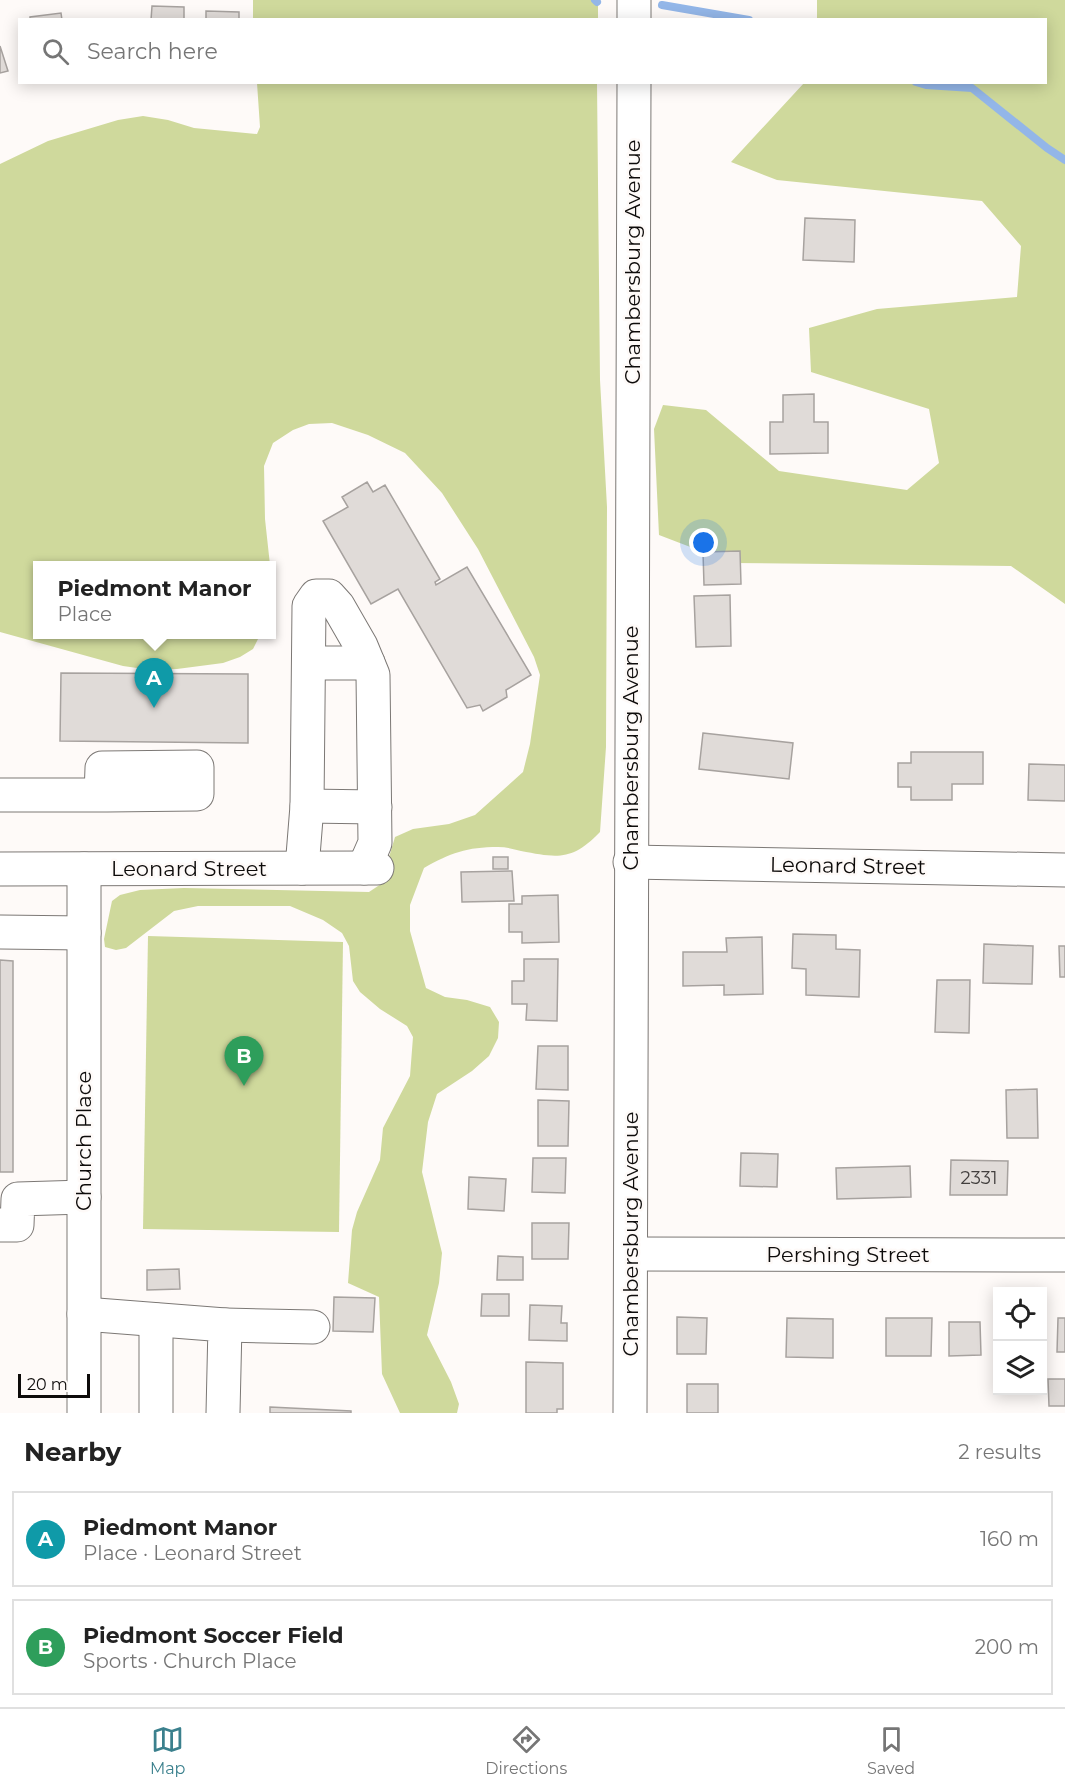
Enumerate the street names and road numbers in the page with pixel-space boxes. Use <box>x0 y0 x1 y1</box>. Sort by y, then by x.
street label: Chambersburg Avenue <box>620 140 645 384</box>
street label: Chambersburg Avenue <box>618 626 643 870</box>
street label: Leonard Street <box>770 852 926 879</box>
street label: Leonard Street <box>111 856 267 881</box>
street label: Church Place <box>71 1071 96 1211</box>
street label: Chambersburg Avenue <box>618 1112 643 1356</box>
street label: Pershing Street <box>766 1242 930 1267</box>

